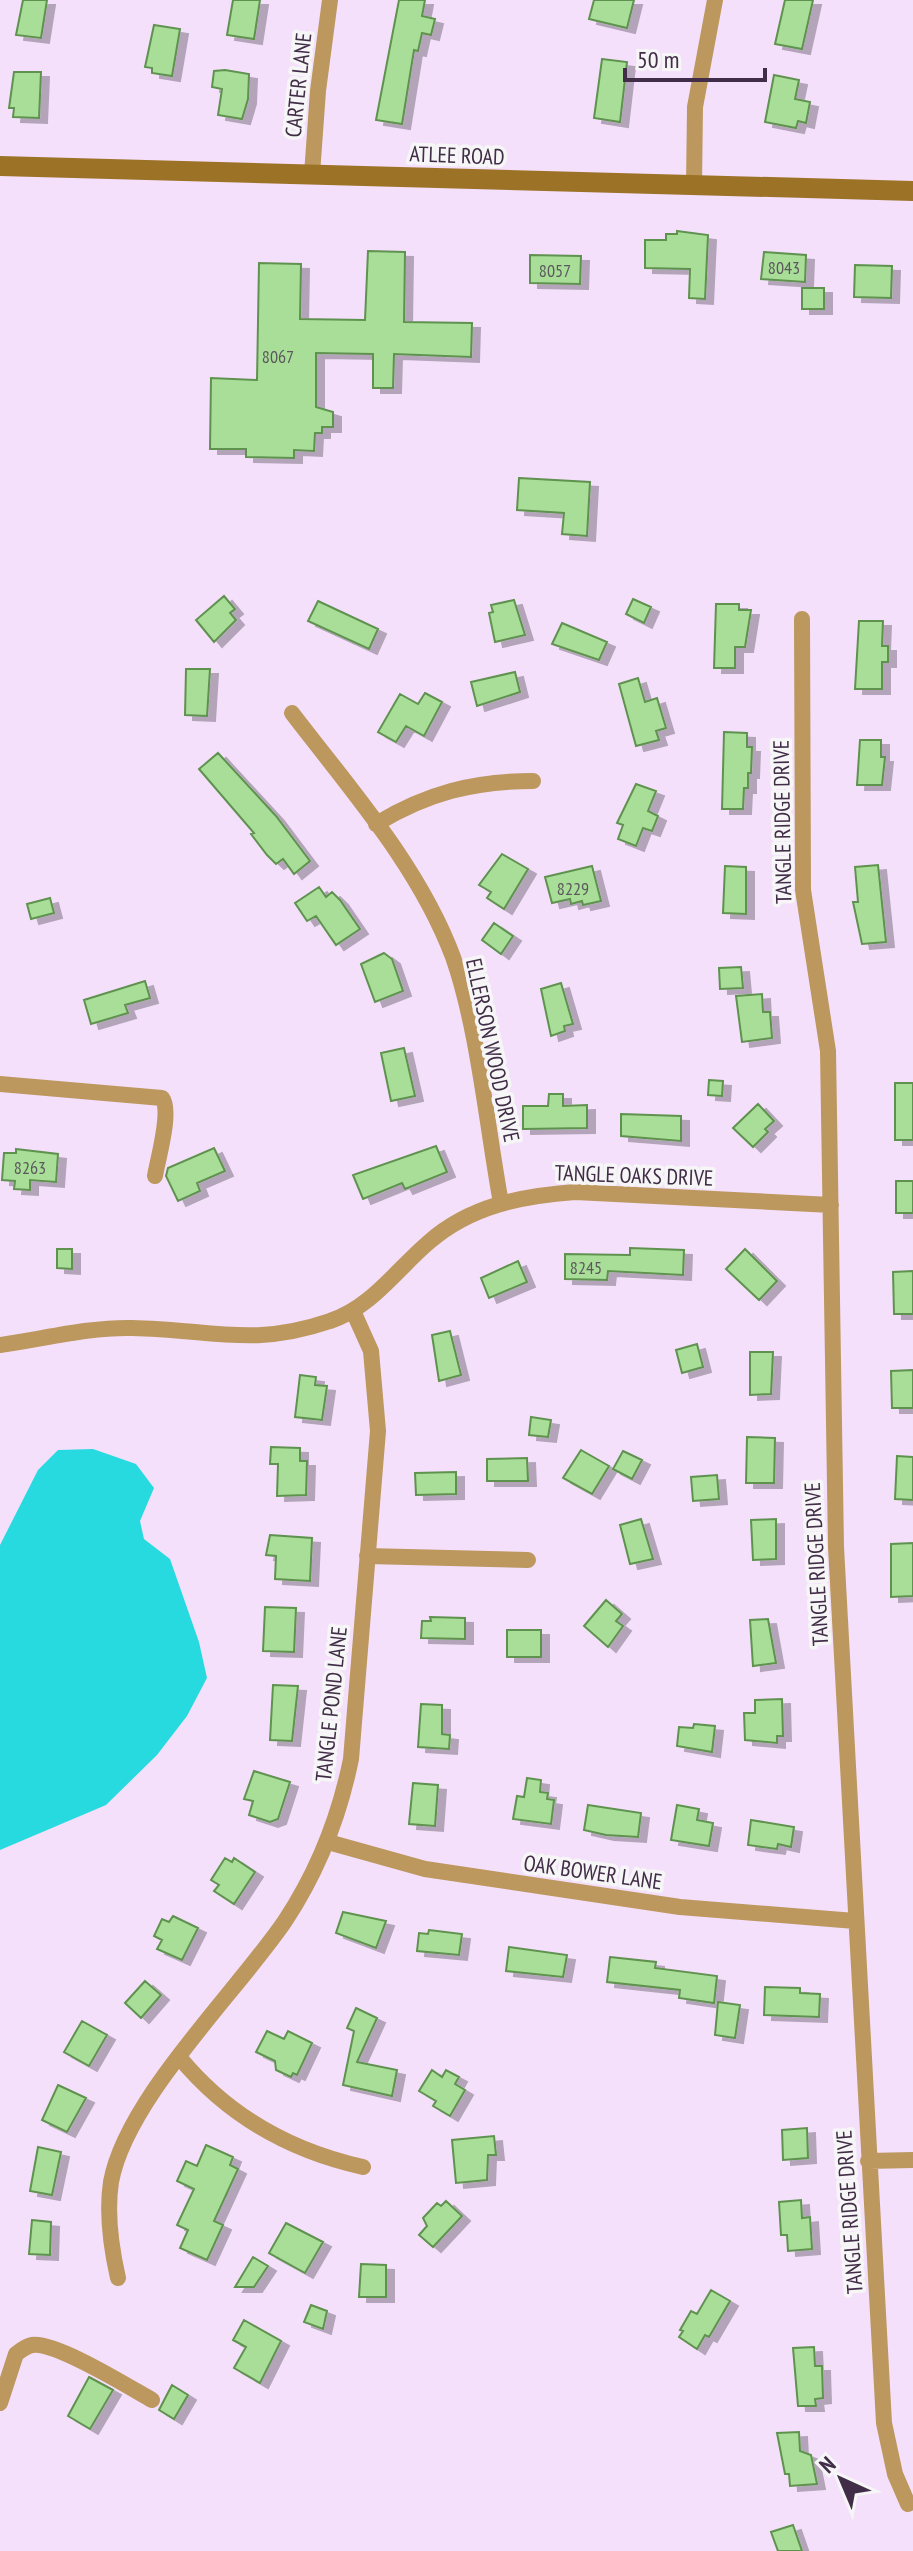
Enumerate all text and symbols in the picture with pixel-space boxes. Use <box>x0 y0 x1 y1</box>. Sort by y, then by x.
street label: CARTER LANE <box>279 31 317 139</box>
scale bar <box>625 32 765 82</box>
text: 50 m <box>637 44 679 75</box>
street label: ATLEE ROAD <box>409 139 505 171</box>
house number: 8043 <box>768 256 800 279</box>
house number: 8057 <box>539 259 571 282</box>
house number: 8067 <box>262 345 294 368</box>
street label: TANGLE RIDGE DRIVE <box>767 740 797 904</box>
house number: 8229 <box>557 877 589 900</box>
street label: ELLERSON WOOD DRIVE <box>460 956 526 1144</box>
house number: 8263 <box>14 1156 46 1179</box>
street label: TANGLE OAKS DRIVE <box>554 1158 714 1192</box>
house number: 8245 <box>570 1256 602 1279</box>
street label: TANGLE RIDGE DRIVE <box>798 1481 834 1647</box>
street label: TANGLE POND LANE <box>309 1625 353 1783</box>
street label: OAK BOWER LANE <box>522 1848 664 1896</box>
street label: TANGLE RIDGE DRIVE <box>829 2129 869 2295</box>
north arrow <box>801 2439 881 2519</box>
text: N <box>813 2450 841 2479</box>

